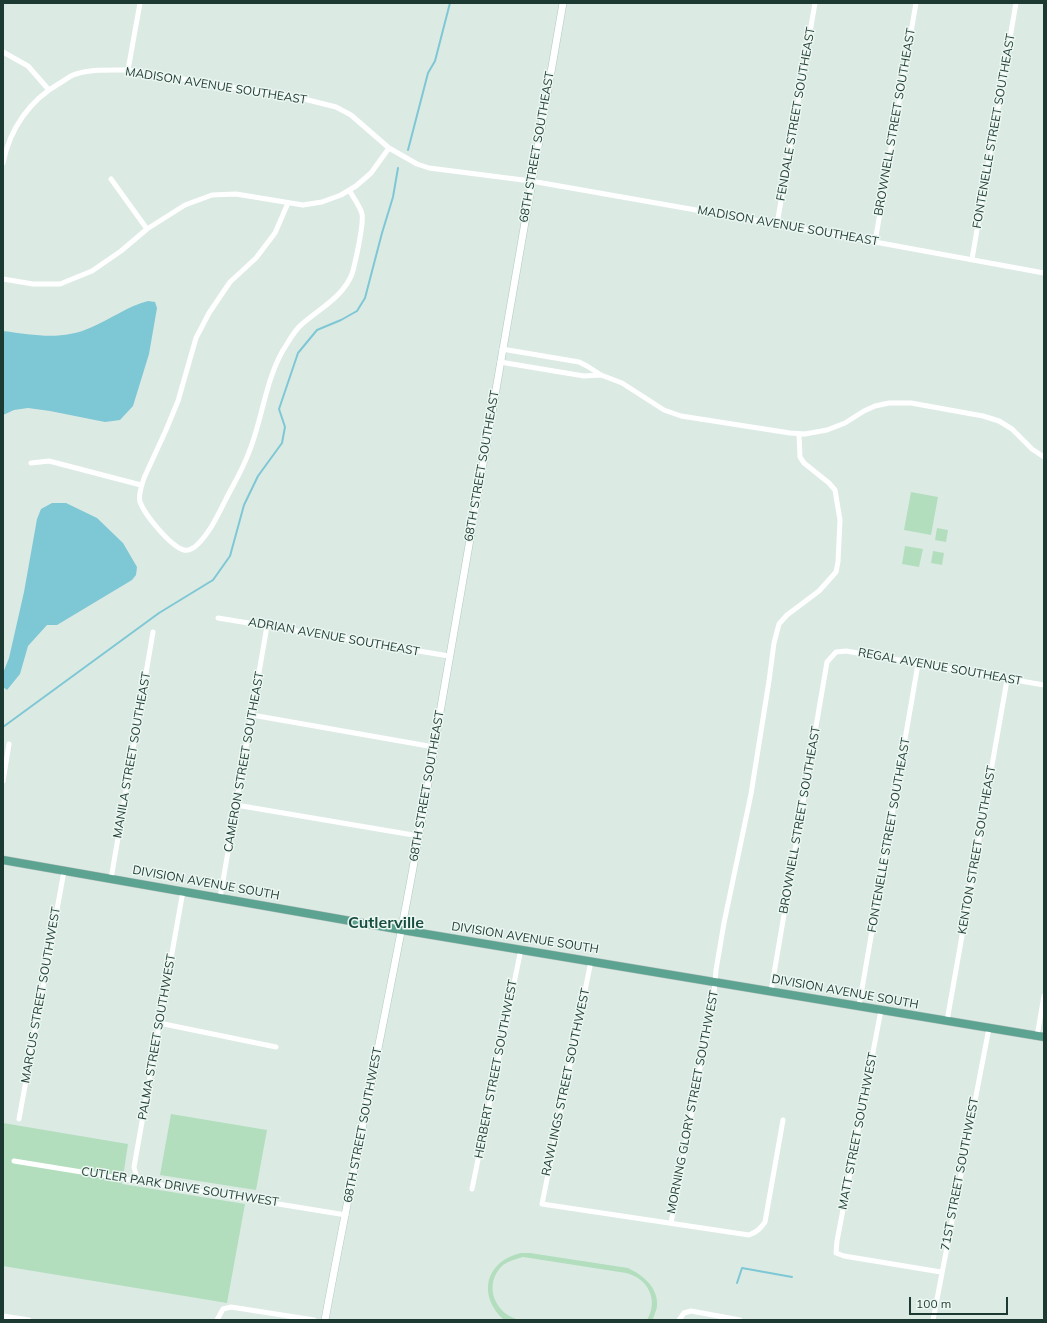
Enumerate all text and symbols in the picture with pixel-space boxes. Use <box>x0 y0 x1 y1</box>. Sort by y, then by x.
street label: FENDALE STREET SOUTHEAST <box>774 26 818 202</box>
street label: BROWNELL STREET SOUTHEAST <box>871 27 919 217</box>
street label: FONTENELLE STREET SOUTHEAST <box>970 32 1018 230</box>
street label: MADISON AVENUE SOUTHEAST <box>124 65 308 107</box>
street label: 68TH STREET SOUTHEAST <box>517 70 557 224</box>
street label: MADISON AVENUE SOUTHEAST <box>696 203 880 249</box>
street label: 68TH STREET SOUTHEAST <box>462 389 502 543</box>
street label: ADRIAN AVENUE SOUTHEAST <box>247 615 421 659</box>
street label: REGAL AVENUE SOUTHEAST <box>857 645 1023 689</box>
street label: MANILA STREET SOUTHEAST <box>110 671 154 839</box>
street label: CAMERON STREET SOUTHEAST <box>221 671 267 853</box>
street label: 68TH STREET SOUTHEAST <box>407 709 447 863</box>
street label: BROWNELL STREET SOUTHEAST <box>776 725 824 915</box>
street label: FONTENELLE STREET SOUTHEAST <box>865 736 913 934</box>
street label: KENTON STREET SOUTHEAST <box>955 765 999 935</box>
street label: DIVISION AVENUE SOUTH <box>131 863 281 903</box>
street label: MARCUS STREET SOUTHWEST <box>18 906 64 1084</box>
district label: Cutlerville <box>348 913 424 933</box>
street label: DIVISION AVENUE SOUTH <box>450 919 600 957</box>
street label: PALMA STREET SOUTHWEST <box>135 953 179 1121</box>
street label: DIVISION AVENUE SOUTH <box>770 972 920 1012</box>
street label: HERBERT STREET SOUTHWEST <box>472 978 520 1160</box>
street label: RAWLINGS STREET SOUTHWEST <box>539 987 593 1177</box>
street label: MORNING GLORY STREET SOUTHWEST <box>664 989 722 1215</box>
street label: 68TH STREET SOUTHWEST <box>341 1046 385 1204</box>
street label: MATT STREET SOUTHWEST <box>836 1051 880 1211</box>
street label: 71ST STREET SOUTHWEST <box>938 1096 982 1252</box>
street label: CUTLER PARK DRIVE SOUTHWEST <box>80 1164 280 1210</box>
scale bar <box>911 1289 1010 1315</box>
text: 100 m <box>916 1296 951 1311</box>

